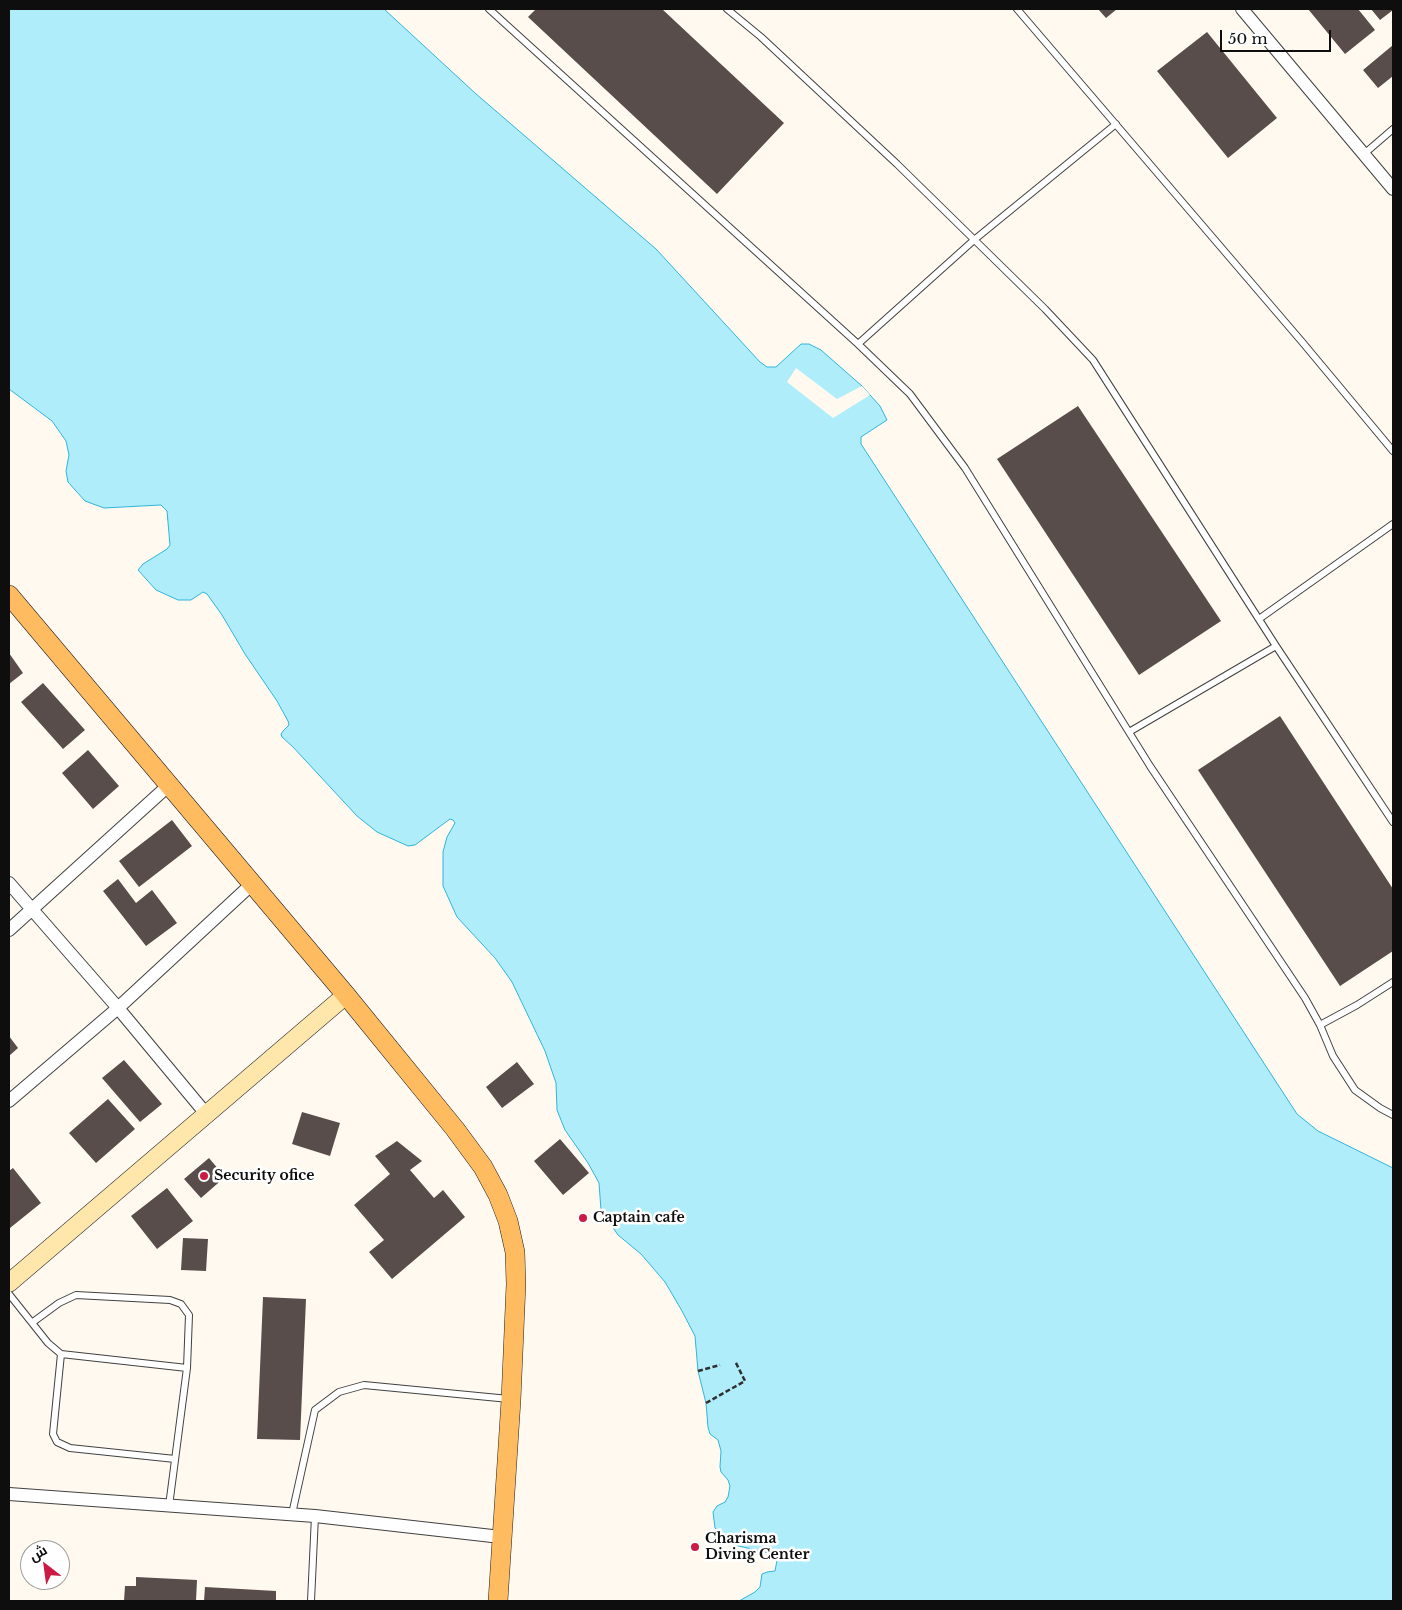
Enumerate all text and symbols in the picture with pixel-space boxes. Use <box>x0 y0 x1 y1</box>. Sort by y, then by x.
scale bar <box>1222 20 1333 52</box>
text: 50 m <box>1228 29 1268 48</box>
place label: Security ofice <box>214 1168 314 1184</box>
marker: Security ofice <box>198 1170 210 1182</box>
place label: Captain cafe <box>593 1210 685 1226</box>
marker: Captain cafe <box>577 1212 589 1224</box>
place label: Charisma Diving Center <box>705 1531 809 1564</box>
north arrow <box>20 1540 70 1590</box>
text: ش <box>26 1541 50 1565</box>
marker: Charisma Diving Center <box>689 1541 701 1553</box>

